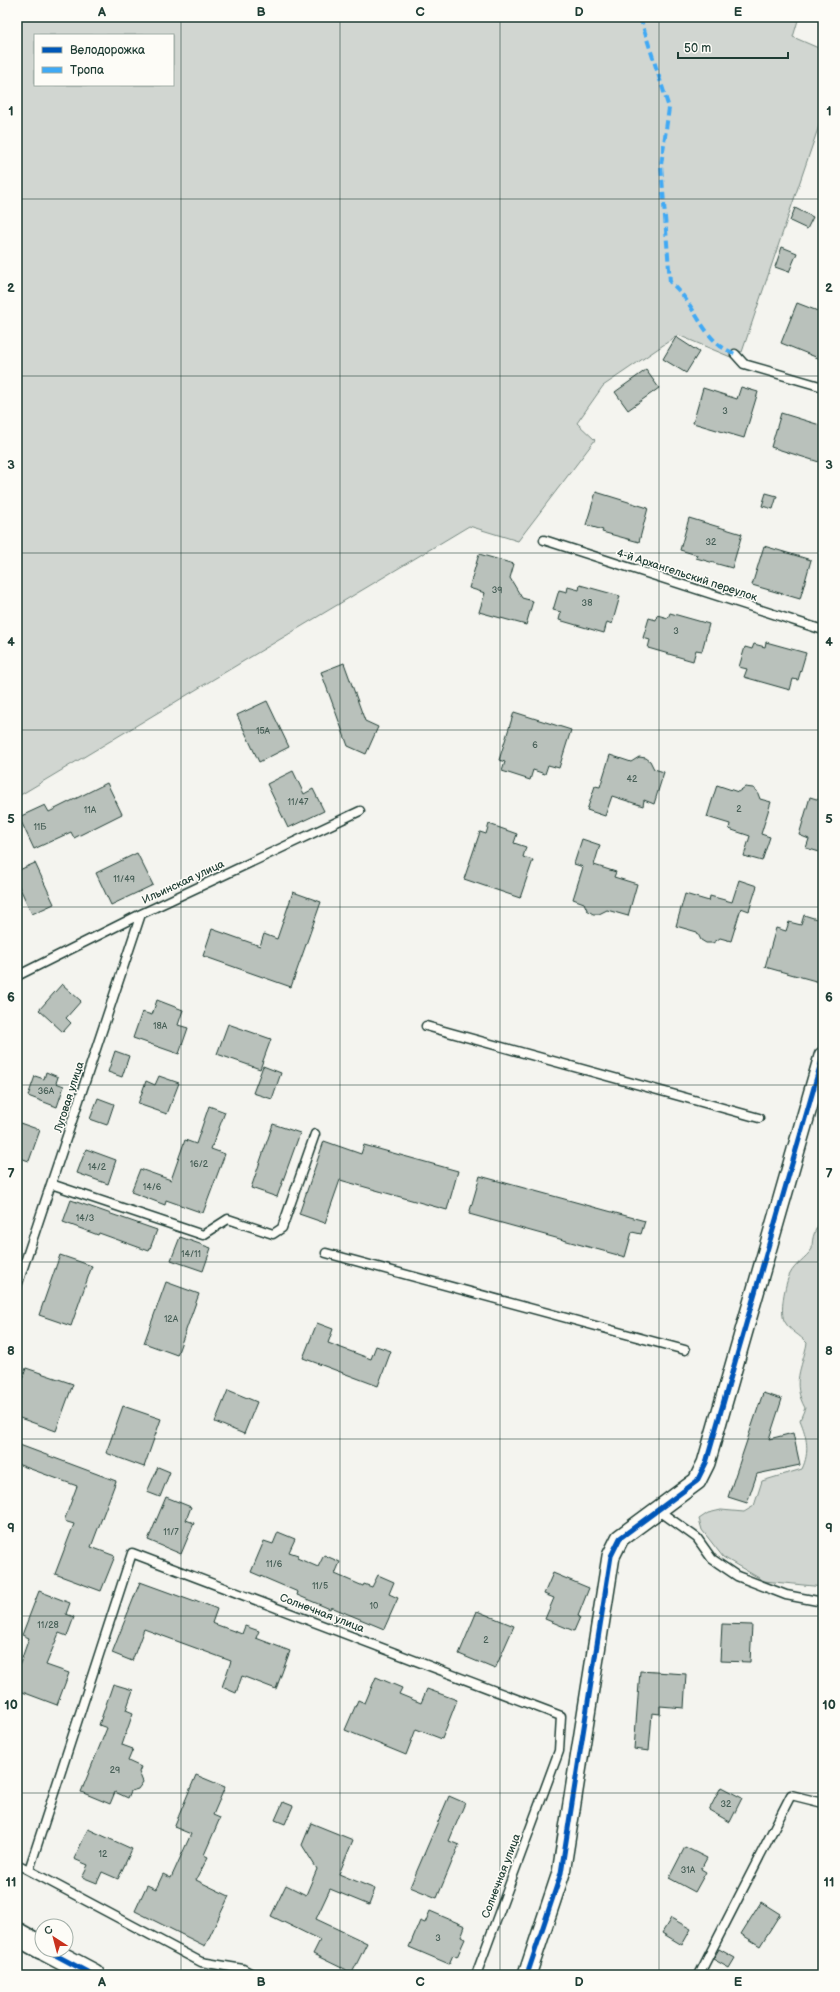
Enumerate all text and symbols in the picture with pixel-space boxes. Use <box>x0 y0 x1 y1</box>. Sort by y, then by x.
text: A <box>97 4 106 20</box>
text: B <box>256 4 266 20</box>
text: C <box>415 4 425 20</box>
text: D <box>574 4 584 20</box>
text: E <box>734 4 743 20</box>
legend <box>34 34 174 86</box>
scale bar <box>678 34 788 60</box>
text: 50 m <box>684 41 711 56</box>
text: Велодорожка <box>70 43 145 58</box>
text: Тропа <box>70 63 104 78</box>
text: 1 <box>8 103 14 119</box>
text: 1 <box>826 103 832 119</box>
text: 2 <box>7 280 15 296</box>
text: 2 <box>825 280 833 296</box>
house number: 3 <box>722 406 728 417</box>
text: 3 <box>7 457 15 473</box>
text: 3 <box>825 457 833 473</box>
house number: 32 <box>706 537 717 548</box>
street label: 4-й Архангельский переулок <box>615 546 759 604</box>
house number: 39 <box>492 585 502 596</box>
house number: 38 <box>582 598 592 609</box>
house number: 3 <box>673 626 679 637</box>
text: 4 <box>7 634 15 650</box>
text: 4 <box>825 634 833 650</box>
house number: 15А <box>256 726 271 737</box>
house number: 6 <box>532 740 538 751</box>
house number: 42 <box>627 774 638 785</box>
house number: 11/47 <box>288 797 309 808</box>
house number: 2 <box>736 804 742 815</box>
house number: 11А <box>84 805 97 816</box>
text: 5 <box>7 811 15 827</box>
text: 5 <box>825 811 833 827</box>
house number: 11Б <box>33 822 47 833</box>
street label: Ильинская улица <box>140 857 227 907</box>
house number: 11/49 <box>113 874 135 885</box>
text: 6 <box>7 989 15 1005</box>
text: 6 <box>825 989 833 1005</box>
house number: 18А <box>153 1021 168 1032</box>
street label: Луговая улица <box>51 1060 87 1135</box>
house number: 36А <box>38 1086 55 1097</box>
house number: 16/2 <box>190 1159 209 1170</box>
house number: 14/2 <box>88 1162 107 1173</box>
text: 7 <box>7 1166 15 1182</box>
text: 7 <box>825 1166 833 1182</box>
house number: 14/6 <box>143 1182 162 1193</box>
house number: 14/3 <box>76 1213 95 1224</box>
house number: 14/11 <box>181 1249 201 1260</box>
house number: 12А <box>164 1314 179 1325</box>
text: 8 <box>7 1343 15 1359</box>
text: 8 <box>825 1343 833 1359</box>
text: 9 <box>7 1520 15 1536</box>
text: 9 <box>825 1520 833 1536</box>
house number: 11/7 <box>163 1527 179 1538</box>
house number: 11/6 <box>266 1559 283 1570</box>
house number: 11/5 <box>312 1581 328 1592</box>
street label: Солнечная улица <box>278 1591 367 1635</box>
house number: 10 <box>370 1601 378 1612</box>
house number: 11/28 <box>37 1620 59 1631</box>
house number: 2 <box>483 1635 489 1646</box>
text: 10 <box>4 1697 18 1713</box>
text: 10 <box>822 1697 836 1713</box>
house number: 29 <box>110 1765 120 1776</box>
house number: 32 <box>721 1799 732 1810</box>
street label: Солнечная улица <box>479 1831 523 1920</box>
house number: 12 <box>99 1849 108 1860</box>
house number: 31А <box>681 1865 696 1876</box>
text: 11 <box>6 1874 16 1890</box>
text: 11 <box>824 1874 834 1890</box>
north arrow <box>34 1918 74 1958</box>
text: С <box>41 1923 56 1938</box>
house number: 3 <box>435 1933 441 1944</box>
text: A <box>97 1974 106 1990</box>
text: B <box>256 1974 266 1990</box>
text: C <box>415 1974 425 1990</box>
text: D <box>574 1974 584 1990</box>
text: E <box>734 1974 743 1990</box>

